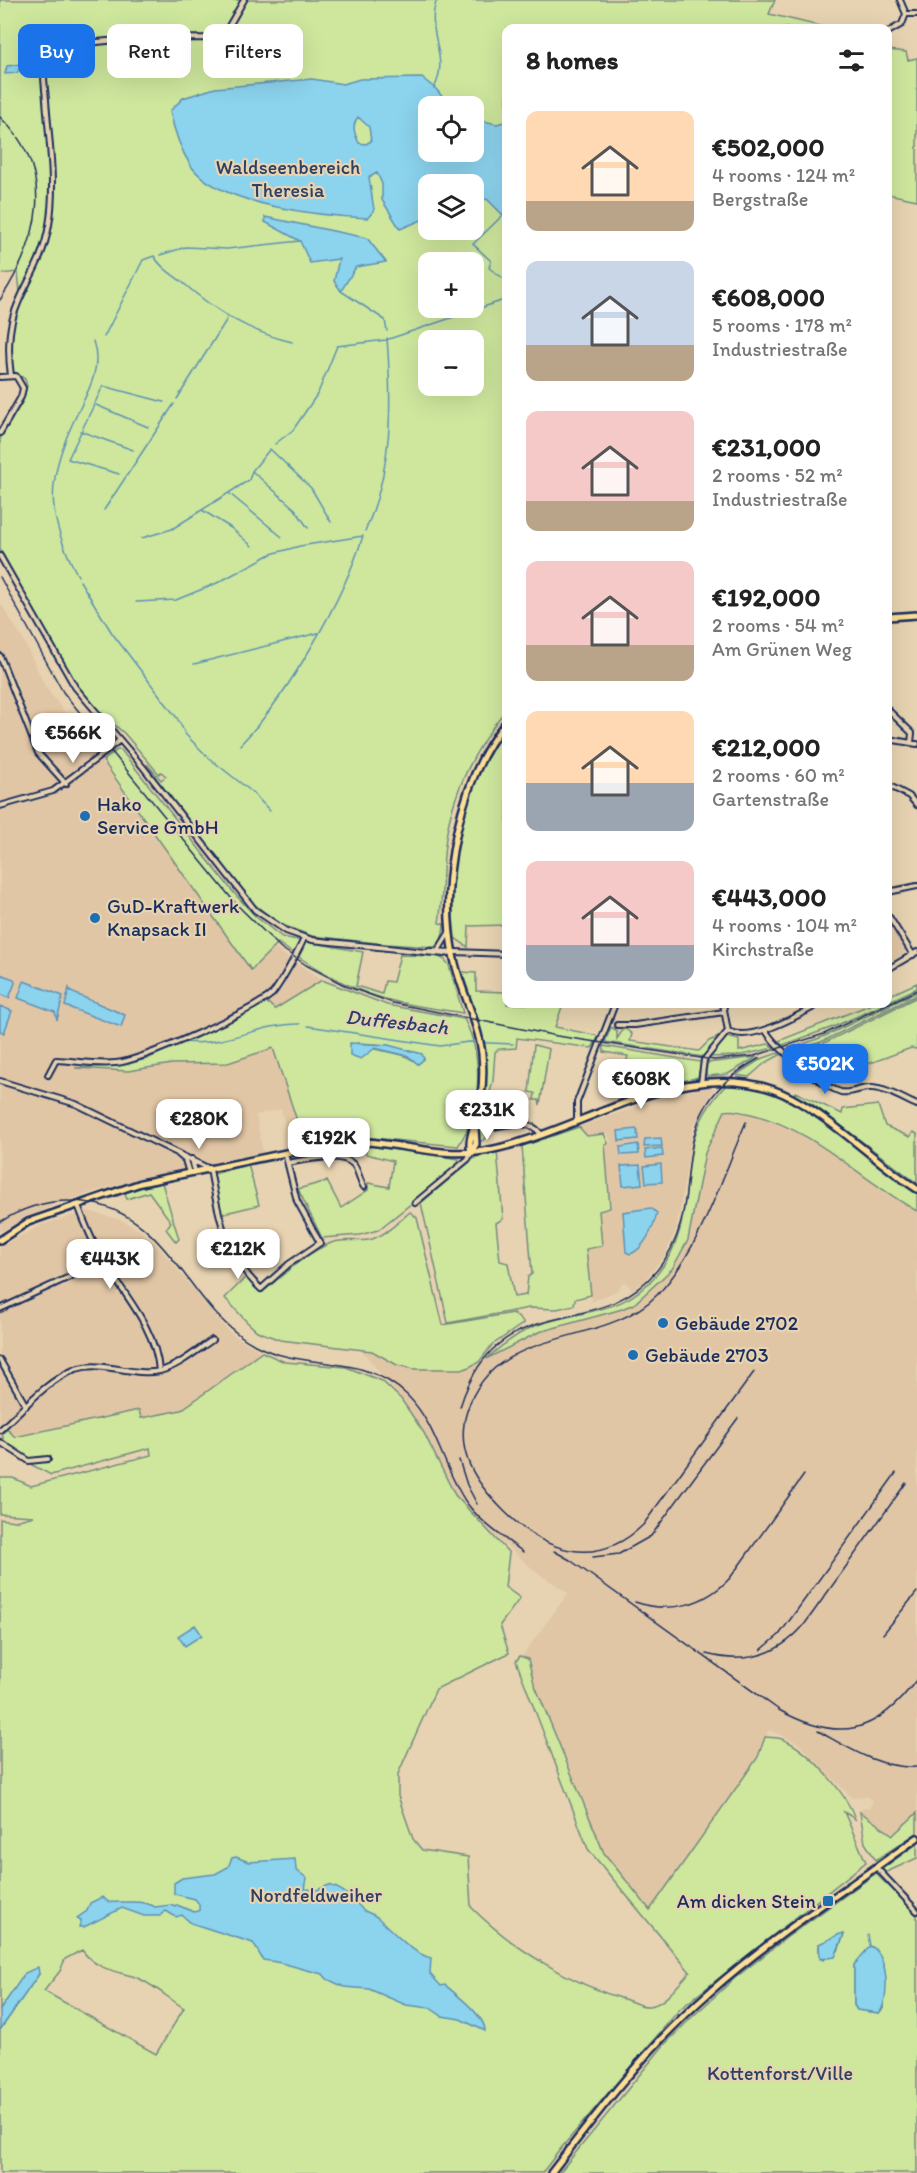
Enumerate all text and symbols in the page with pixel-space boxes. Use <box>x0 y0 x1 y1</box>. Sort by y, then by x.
chip: Buy <box>18 24 95 78</box>
chip: Rent <box>107 24 191 78</box>
chip: Filters <box>203 24 303 78</box>
text: 8 homes <box>526 44 618 76</box>
icon: filters <box>835 44 868 77</box>
map controls <box>418 96 484 396</box>
button: locate <box>418 96 484 162</box>
text: €502,000 <box>712 131 824 163</box>
icon: home <box>574 135 646 207</box>
park label: Waldseenbereich Theresia <box>216 155 360 202</box>
text: 4 rooms · 124 m² <box>712 163 855 187</box>
button: layers <box>418 174 484 240</box>
text: Bergstraße <box>712 187 808 211</box>
button: + <box>418 252 484 318</box>
text: €608,000 <box>712 281 825 313</box>
icon: home <box>574 285 646 357</box>
text: 5 rooms · 178 m² <box>712 313 852 337</box>
button: − <box>418 330 484 396</box>
text: Industriestraße <box>712 337 848 361</box>
text: €231,000 <box>712 431 821 463</box>
icon: home <box>574 435 646 507</box>
text: 2 rooms · 52 m² <box>712 463 843 487</box>
text: Industriestraße <box>712 487 848 511</box>
text: €192,000 <box>712 581 820 613</box>
icon: home <box>574 585 646 657</box>
text: 2 rooms · 54 m² <box>712 613 844 637</box>
text: Am Grünen Weg <box>712 637 852 661</box>
pin: €566K <box>31 713 115 764</box>
text: €566K <box>45 720 101 744</box>
text: €212,000 <box>712 731 820 763</box>
icon: home <box>574 735 646 807</box>
text: 2 rooms · 60 m² <box>712 763 845 787</box>
text: Gartenstraße <box>712 787 829 811</box>
place label: Hako Service GmbH <box>97 792 218 839</box>
marker: Hako Service GmbH <box>78 809 92 823</box>
text: €443,000 <box>712 881 826 913</box>
icon: home <box>574 885 646 957</box>
place label: GuD-Kraftwerk Knapsack II <box>107 894 240 941</box>
marker: GuD-Kraftwerk Knapsack II <box>88 911 102 925</box>
text: 4 rooms · 104 m² <box>712 913 857 937</box>
text: Kirchstraße <box>712 937 814 961</box>
water label: Duffesbach <box>344 1004 450 1039</box>
pin: €502K <box>783 1044 867 1095</box>
text: €502K <box>796 1051 854 1075</box>
pin: €608K <box>599 1059 683 1110</box>
text: €608K <box>612 1066 670 1090</box>
pin: €231K <box>445 1090 529 1141</box>
text: €231K <box>460 1097 514 1121</box>
pin: €280K <box>157 1099 241 1150</box>
text: €280K <box>170 1106 228 1130</box>
pin: €192K <box>287 1118 371 1169</box>
text: €192K <box>302 1125 356 1149</box>
pin: €212K <box>196 1229 280 1280</box>
text: €212K <box>211 1236 265 1260</box>
pin: €443K <box>68 1239 152 1290</box>
text: €443K <box>80 1246 140 1270</box>
place label: Gebäude 2702 <box>675 1311 799 1335</box>
marker: Gebäude 2702 <box>656 1316 670 1330</box>
place label: Gebäude 2703 <box>645 1343 769 1367</box>
marker: Gebäude 2703 <box>626 1348 640 1362</box>
park label: Nordfeldweiher <box>250 1883 382 1907</box>
place label: Am dicken Stein <box>677 1889 816 1913</box>
marker: Am dicken Stein <box>821 1894 835 1908</box>
park label: Kottenforst/Ville <box>707 2061 853 2085</box>

